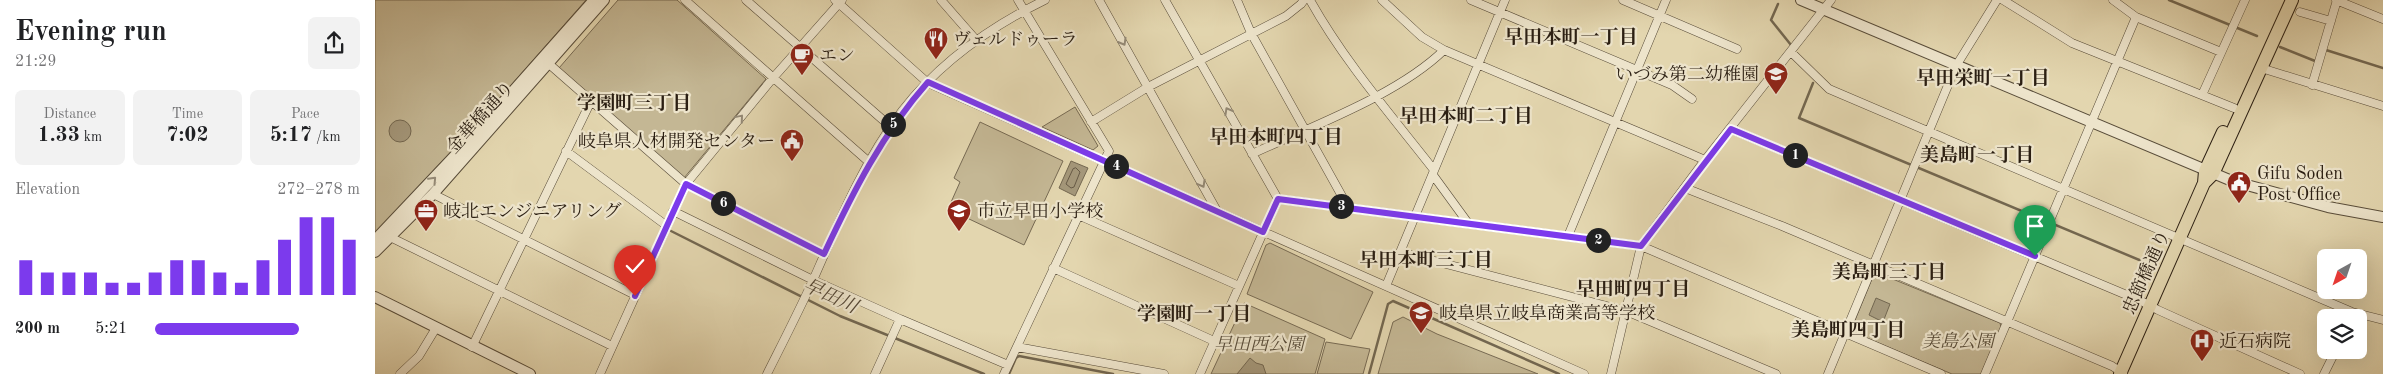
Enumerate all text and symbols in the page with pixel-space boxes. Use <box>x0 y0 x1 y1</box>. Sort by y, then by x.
button: share <box>308 17 360 69</box>
text: Evening run <box>15 19 167 47</box>
restaurant icon: ヴェルドゥーラ <box>923 26 949 60</box>
district label: 早田本町一丁目 <box>1504 26 1638 48</box>
place label: ヴェルドゥーラ <box>953 30 1078 49</box>
one-way arrow <box>1117 37 1127 46</box>
cafe icon: エン <box>789 42 815 76</box>
place label: エン <box>819 47 855 65</box>
text: 21:29 <box>15 54 57 70</box>
school or university icon: いづみ第二幼稚園 <box>1763 61 1789 95</box>
place label: いづみ第二幼稚園 <box>1615 64 1759 84</box>
district label: 早田栄町一丁目 <box>1916 67 2050 89</box>
street label: 金華橋通り <box>442 77 518 157</box>
district label: 学園町三丁目 <box>577 92 691 114</box>
district label: 早田本町二丁目 <box>1399 105 1533 127</box>
text: Distance <box>43 107 96 121</box>
text: Time <box>172 107 203 121</box>
text: Pace <box>291 107 319 121</box>
one-way arrow <box>1224 107 1234 116</box>
pin: 5 <box>881 112 905 136</box>
one-way arrow <box>734 115 742 124</box>
text: 5 <box>889 117 898 131</box>
text: 1.33 <box>37 125 80 146</box>
text: 7:02 <box>166 125 209 146</box>
text: 5:17 <box>270 125 312 146</box>
district label: 早田本町四丁目 <box>1209 126 1343 148</box>
public building icon: 岐阜県人材開発センター <box>779 128 805 162</box>
text: km <box>80 130 102 144</box>
text: /km <box>312 130 341 144</box>
place label: 岐阜県人材開発センター <box>578 131 775 151</box>
pin: 1 <box>1783 142 1807 168</box>
district label: 美島町一丁目 <box>1920 144 2034 166</box>
text: 1 <box>1791 148 1800 162</box>
pin: 4 <box>1103 154 1129 178</box>
text: 4 <box>1112 159 1121 173</box>
place label: Gifu Soden Post Office <box>2257 165 2343 204</box>
public building icon: Gifu Soden Post Office <box>2226 170 2252 204</box>
one-way arrow <box>427 176 436 185</box>
one-way arrow <box>1196 179 1206 188</box>
text: Elevation <box>15 182 80 198</box>
text: 272–278 m <box>277 182 360 198</box>
pin: 6 <box>711 190 735 216</box>
pin: 3 <box>1329 194 1353 218</box>
text: 6 <box>719 196 728 210</box>
office icon: 岐北エンジニアリング <box>413 198 439 232</box>
school or university icon: 市立早田小学校 <box>946 198 972 232</box>
text: 3 <box>1337 199 1346 213</box>
place label: 市立早田小学校 <box>977 201 1103 221</box>
place label: 岐北エンジニアリング <box>443 202 621 221</box>
pin <box>2014 205 2056 256</box>
icon: arrive <box>2021 212 2049 240</box>
street label: 忠節橋通り <box>2119 227 2173 317</box>
pin: 2 <box>1585 228 1611 252</box>
text: 2 <box>1594 233 1603 247</box>
pin <box>614 245 656 296</box>
district label: 早田本町三丁目 <box>1359 249 1493 271</box>
north arrow <box>2317 249 2367 299</box>
map controls <box>2317 249 2367 359</box>
icon: check <box>621 252 649 280</box>
district label: 美島町三丁目 <box>1832 261 1946 283</box>
water label: 早田川 <box>800 275 862 319</box>
district label: 早田町四丁目 <box>1576 279 1690 300</box>
school or university icon: 岐阜県立岐阜商業高等学校 <box>1408 300 1434 334</box>
district label: 学園町一丁目 <box>1137 303 1251 325</box>
place label: 岐阜県立岐阜商業高等学校 <box>1439 303 1655 323</box>
button: layers <box>2317 309 2367 359</box>
district label: 美島町四丁目 <box>1791 319 1905 341</box>
text: 200 m <box>15 321 60 337</box>
text: 5:21 <box>95 321 127 337</box>
hospital icon: 近石病院 <box>2189 328 2215 362</box>
park label: 美島公園 <box>1922 331 1997 351</box>
place label: 近石病院 <box>2219 331 2291 351</box>
park label: 早田西公園 <box>1214 335 1307 354</box>

